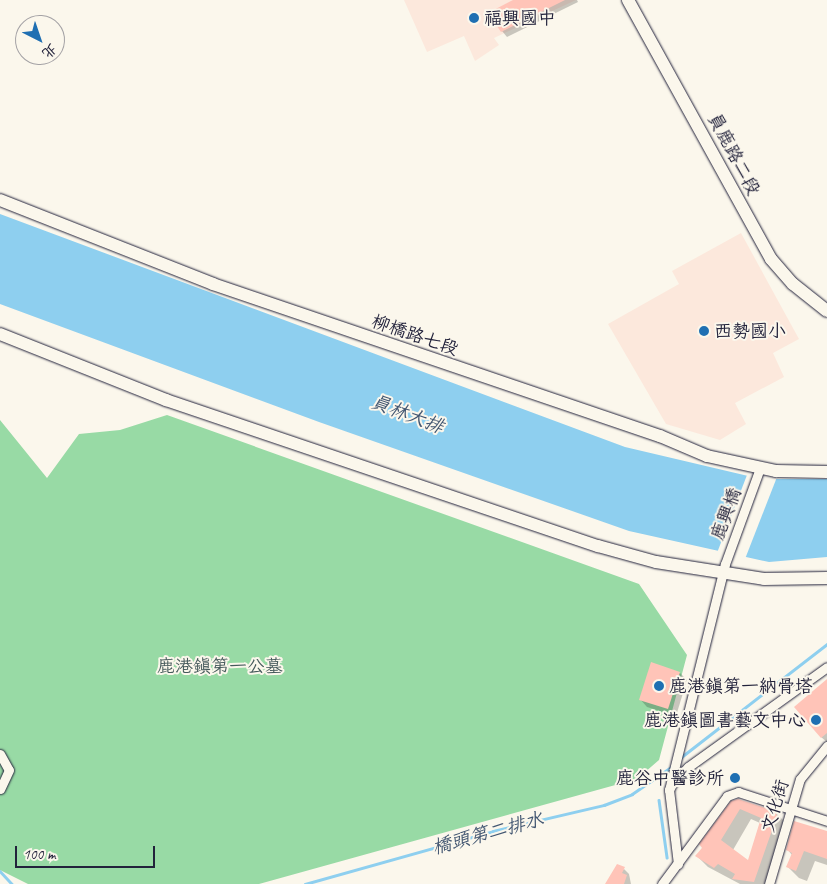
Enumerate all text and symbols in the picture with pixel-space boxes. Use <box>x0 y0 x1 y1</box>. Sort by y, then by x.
place label: 福興國中 <box>484 7 556 29</box>
marker: 福興國中 <box>468 12 480 24</box>
north arrow <box>15 15 65 65</box>
text: 北 <box>39 40 60 62</box>
street label: 員鹿路二段 <box>703 109 765 199</box>
street label: 柳橋路七段 <box>369 310 461 360</box>
place label: 西勢國小 <box>714 320 786 342</box>
marker: 西勢國小 <box>698 325 710 337</box>
water label: 員林大排 <box>367 391 447 439</box>
street label: 鹿興橋 <box>707 485 745 543</box>
park label: 鹿港鎮第一公墓 <box>157 655 283 677</box>
place label: 鹿港鎮第一納骨塔 <box>669 675 813 697</box>
marker: 鹿港鎮第一納骨塔 <box>653 680 665 692</box>
place label: 鹿港鎮圖書藝文中心 <box>644 709 806 731</box>
marker: 鹿港鎮圖書藝文中心 <box>810 714 822 726</box>
place label: 鹿谷中醫診所 <box>616 767 724 789</box>
marker: 鹿谷中醫診所 <box>728 771 742 785</box>
street label: 文化街 <box>757 777 793 835</box>
water label: 橋頭第二排水 <box>430 808 546 860</box>
scale bar <box>18 836 158 868</box>
text: 100 m <box>23 845 55 864</box>

